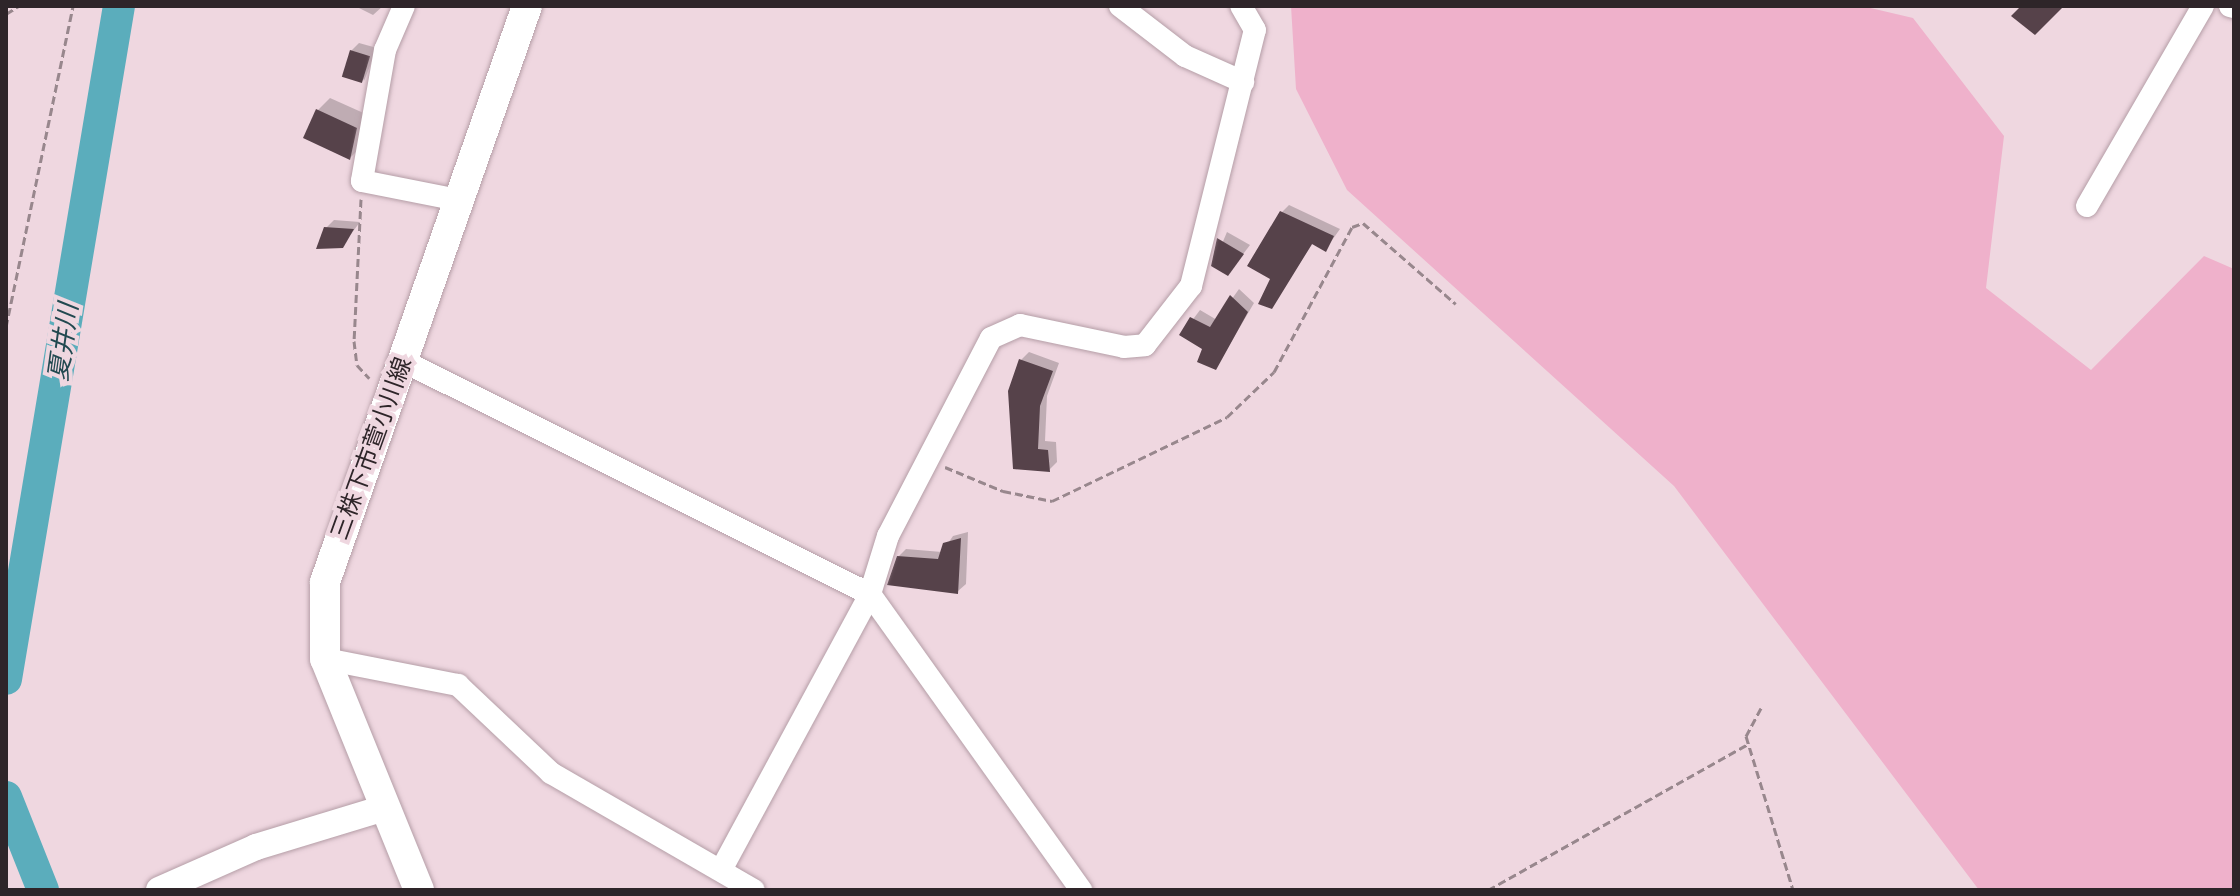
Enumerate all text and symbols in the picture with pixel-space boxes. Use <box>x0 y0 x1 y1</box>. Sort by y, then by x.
water label: 夏井川 <box>41 301 83 383</box>
street label: 三株下市萱小川線 <box>324 353 416 543</box>

